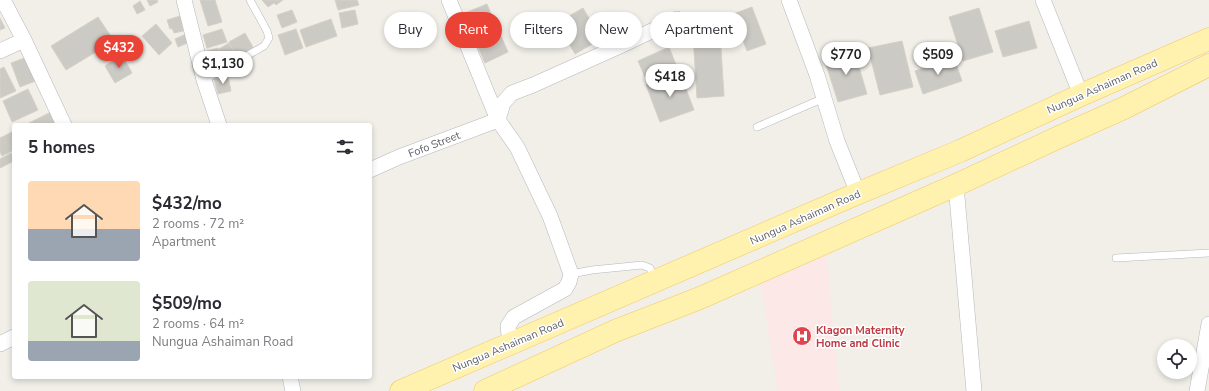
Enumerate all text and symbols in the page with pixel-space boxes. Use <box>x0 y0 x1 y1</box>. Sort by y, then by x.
chip: Buy <box>384 12 437 48</box>
chip: Rent <box>445 12 502 48</box>
chip: Filters <box>510 12 577 48</box>
chip: New <box>585 12 642 48</box>
chip: Apartment <box>650 12 747 48</box>
pin: $432 <box>95 35 143 69</box>
text: $432 <box>103 39 135 57</box>
pin: $770 <box>822 42 870 76</box>
pin: $509 <box>914 42 962 76</box>
text: $770 <box>830 46 862 64</box>
text: $509 <box>922 46 954 64</box>
pin: $1,130 <box>190 51 256 85</box>
text: $1,130 <box>202 55 244 73</box>
street label: Nungua Ashaiman Road <box>1045 55 1160 118</box>
pin: $418 <box>646 64 694 98</box>
text: $418 <box>654 68 686 86</box>
street label: Fofo Street <box>406 128 462 161</box>
text: 5 homes <box>28 136 95 159</box>
icon: filters <box>334 136 356 158</box>
street label: Nungua Ashaiman Road <box>748 186 863 249</box>
text: $432/mo <box>152 192 222 215</box>
icon: home <box>60 197 108 245</box>
text: 2 rooms · 72 m² <box>152 215 244 233</box>
text: Apartment <box>152 233 215 251</box>
text: $509/mo <box>152 292 222 315</box>
icon: home <box>60 297 108 345</box>
text: 2 rooms · 64 m² <box>152 315 244 333</box>
street label: Nungua Ashaiman Road <box>450 315 566 376</box>
place label: Klagon Maternity Home and Clinic <box>816 323 905 351</box>
hospital icon: Klagon Maternity Home and Clinic <box>791 325 813 347</box>
text: Nungua Ashaiman Road <box>152 333 293 351</box>
map controls <box>1157 339 1197 379</box>
button: locate <box>1157 339 1197 379</box>

